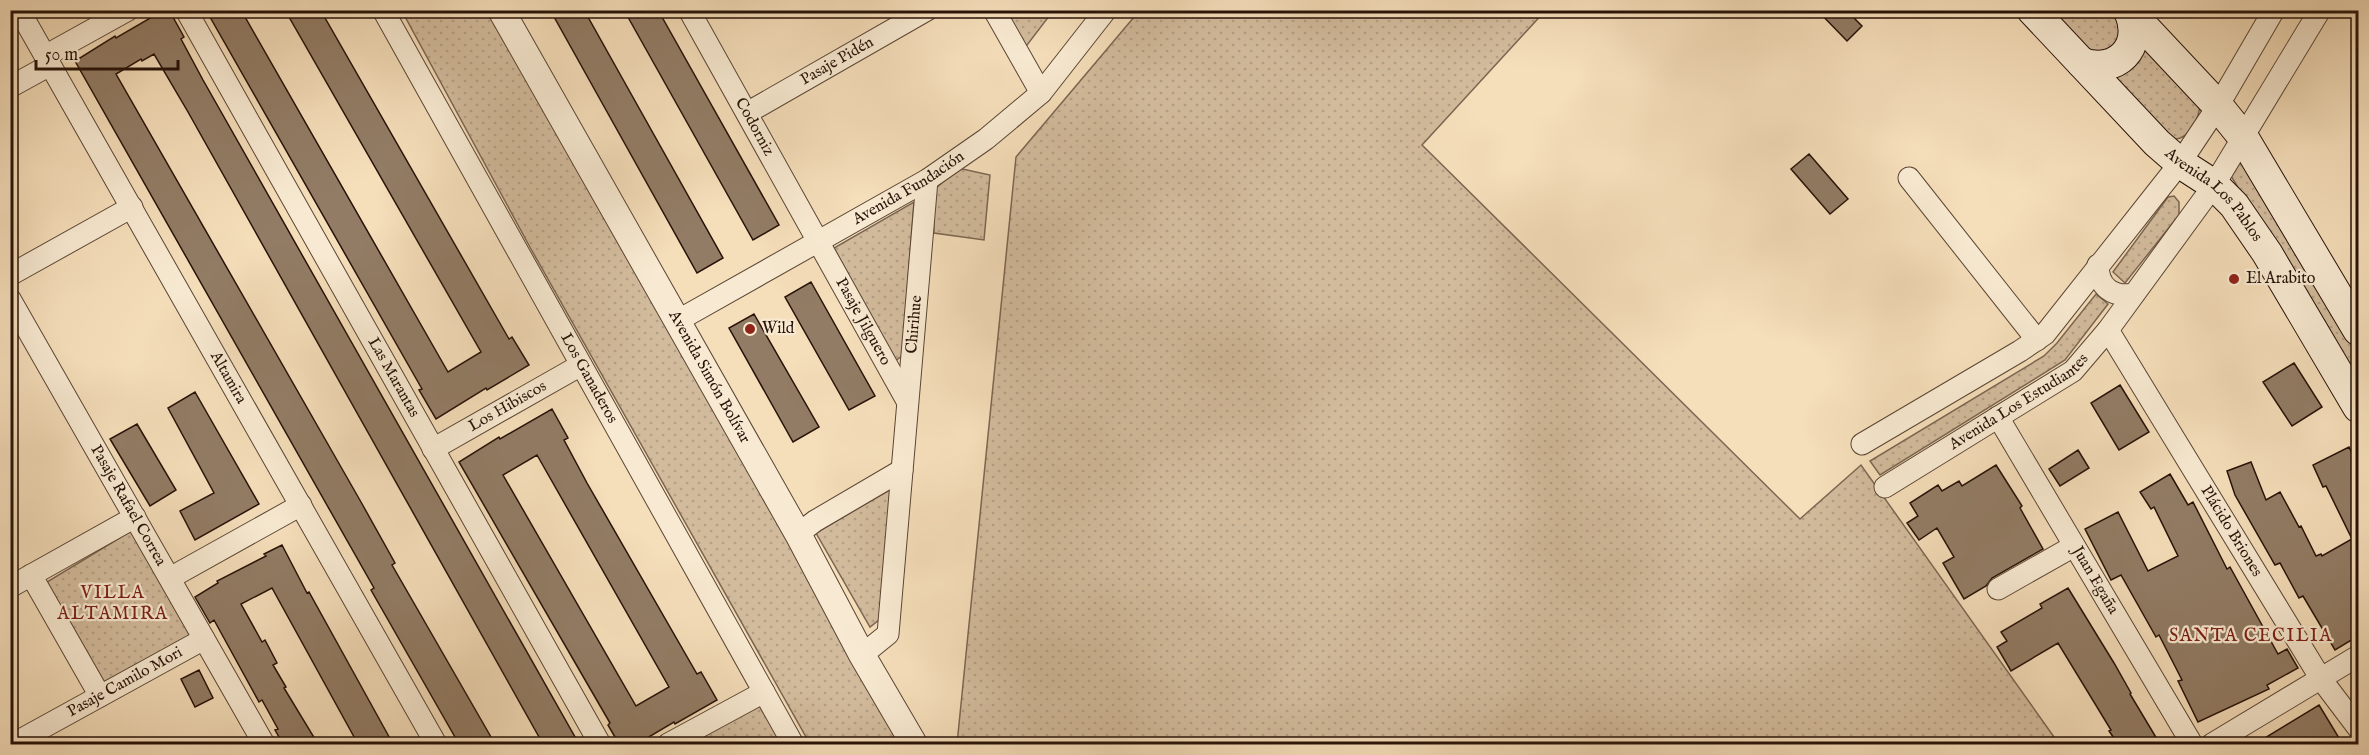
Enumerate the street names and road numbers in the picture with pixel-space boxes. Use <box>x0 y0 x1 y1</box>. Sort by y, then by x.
street label: Pasaje Pidén <box>797 32 878 90</box>
street label: Codorniz <box>730 95 778 160</box>
street label: Avenida Los Pablos <box>2160 143 2267 246</box>
street label: Avenida Fundación <box>848 147 969 230</box>
street label: Pasaje Jilguero <box>830 274 895 369</box>
street label: Chirihue <box>902 295 927 355</box>
street label: Avenida Simón Bolívar <box>663 306 755 447</box>
street label: Los Ganaderos <box>556 330 622 427</box>
street label: Las Marantas <box>363 334 424 421</box>
street label: Altamira <box>205 347 251 408</box>
street label: Avenida Los Estudiantes <box>1945 349 2094 455</box>
street label: Los Hibiscos <box>465 376 551 437</box>
street label: Pasaje Rafael Correa <box>86 442 170 570</box>
street label: Plácido Briones <box>2196 482 2267 581</box>
street label: Juan Egaña <box>2066 541 2123 618</box>
street label: Pasaje Camilo Mori <box>64 643 186 722</box>

